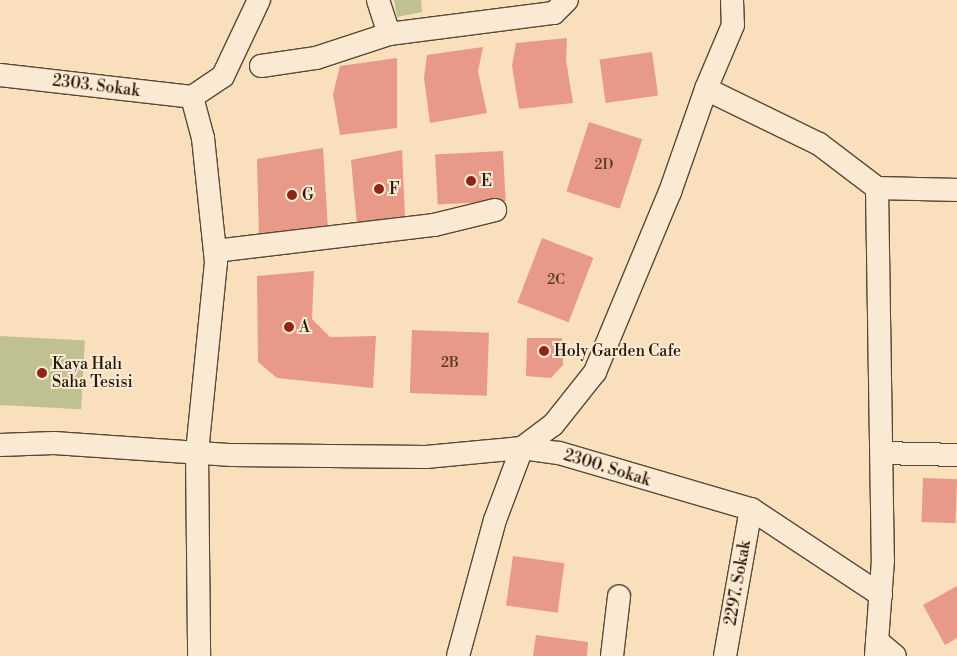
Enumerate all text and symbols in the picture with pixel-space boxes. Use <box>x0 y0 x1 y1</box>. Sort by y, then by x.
street label: 2303. Sokak <box>51 71 141 101</box>
house number: 2D <box>595 157 613 173</box>
place label: E <box>481 171 492 191</box>
marker: E <box>465 175 477 187</box>
place label: F <box>389 179 400 199</box>
marker: F <box>373 183 385 195</box>
place label: G <box>302 185 314 205</box>
marker: G <box>286 189 298 201</box>
house number: 2C <box>547 272 565 288</box>
place label: A <box>299 317 310 337</box>
marker: A <box>283 321 295 333</box>
place label: Holy Garden Cafe <box>554 341 681 361</box>
marker: Holy Garden Cafe <box>538 345 550 357</box>
place label: Kaya Halı Saha Tesisi <box>52 354 133 392</box>
house number: 2B <box>441 355 459 371</box>
marker: Kaya Halı Saha Tesisi <box>36 367 48 379</box>
street label: 2300. Sokak <box>561 446 653 490</box>
street label: 2297. Sokak <box>721 539 755 627</box>

